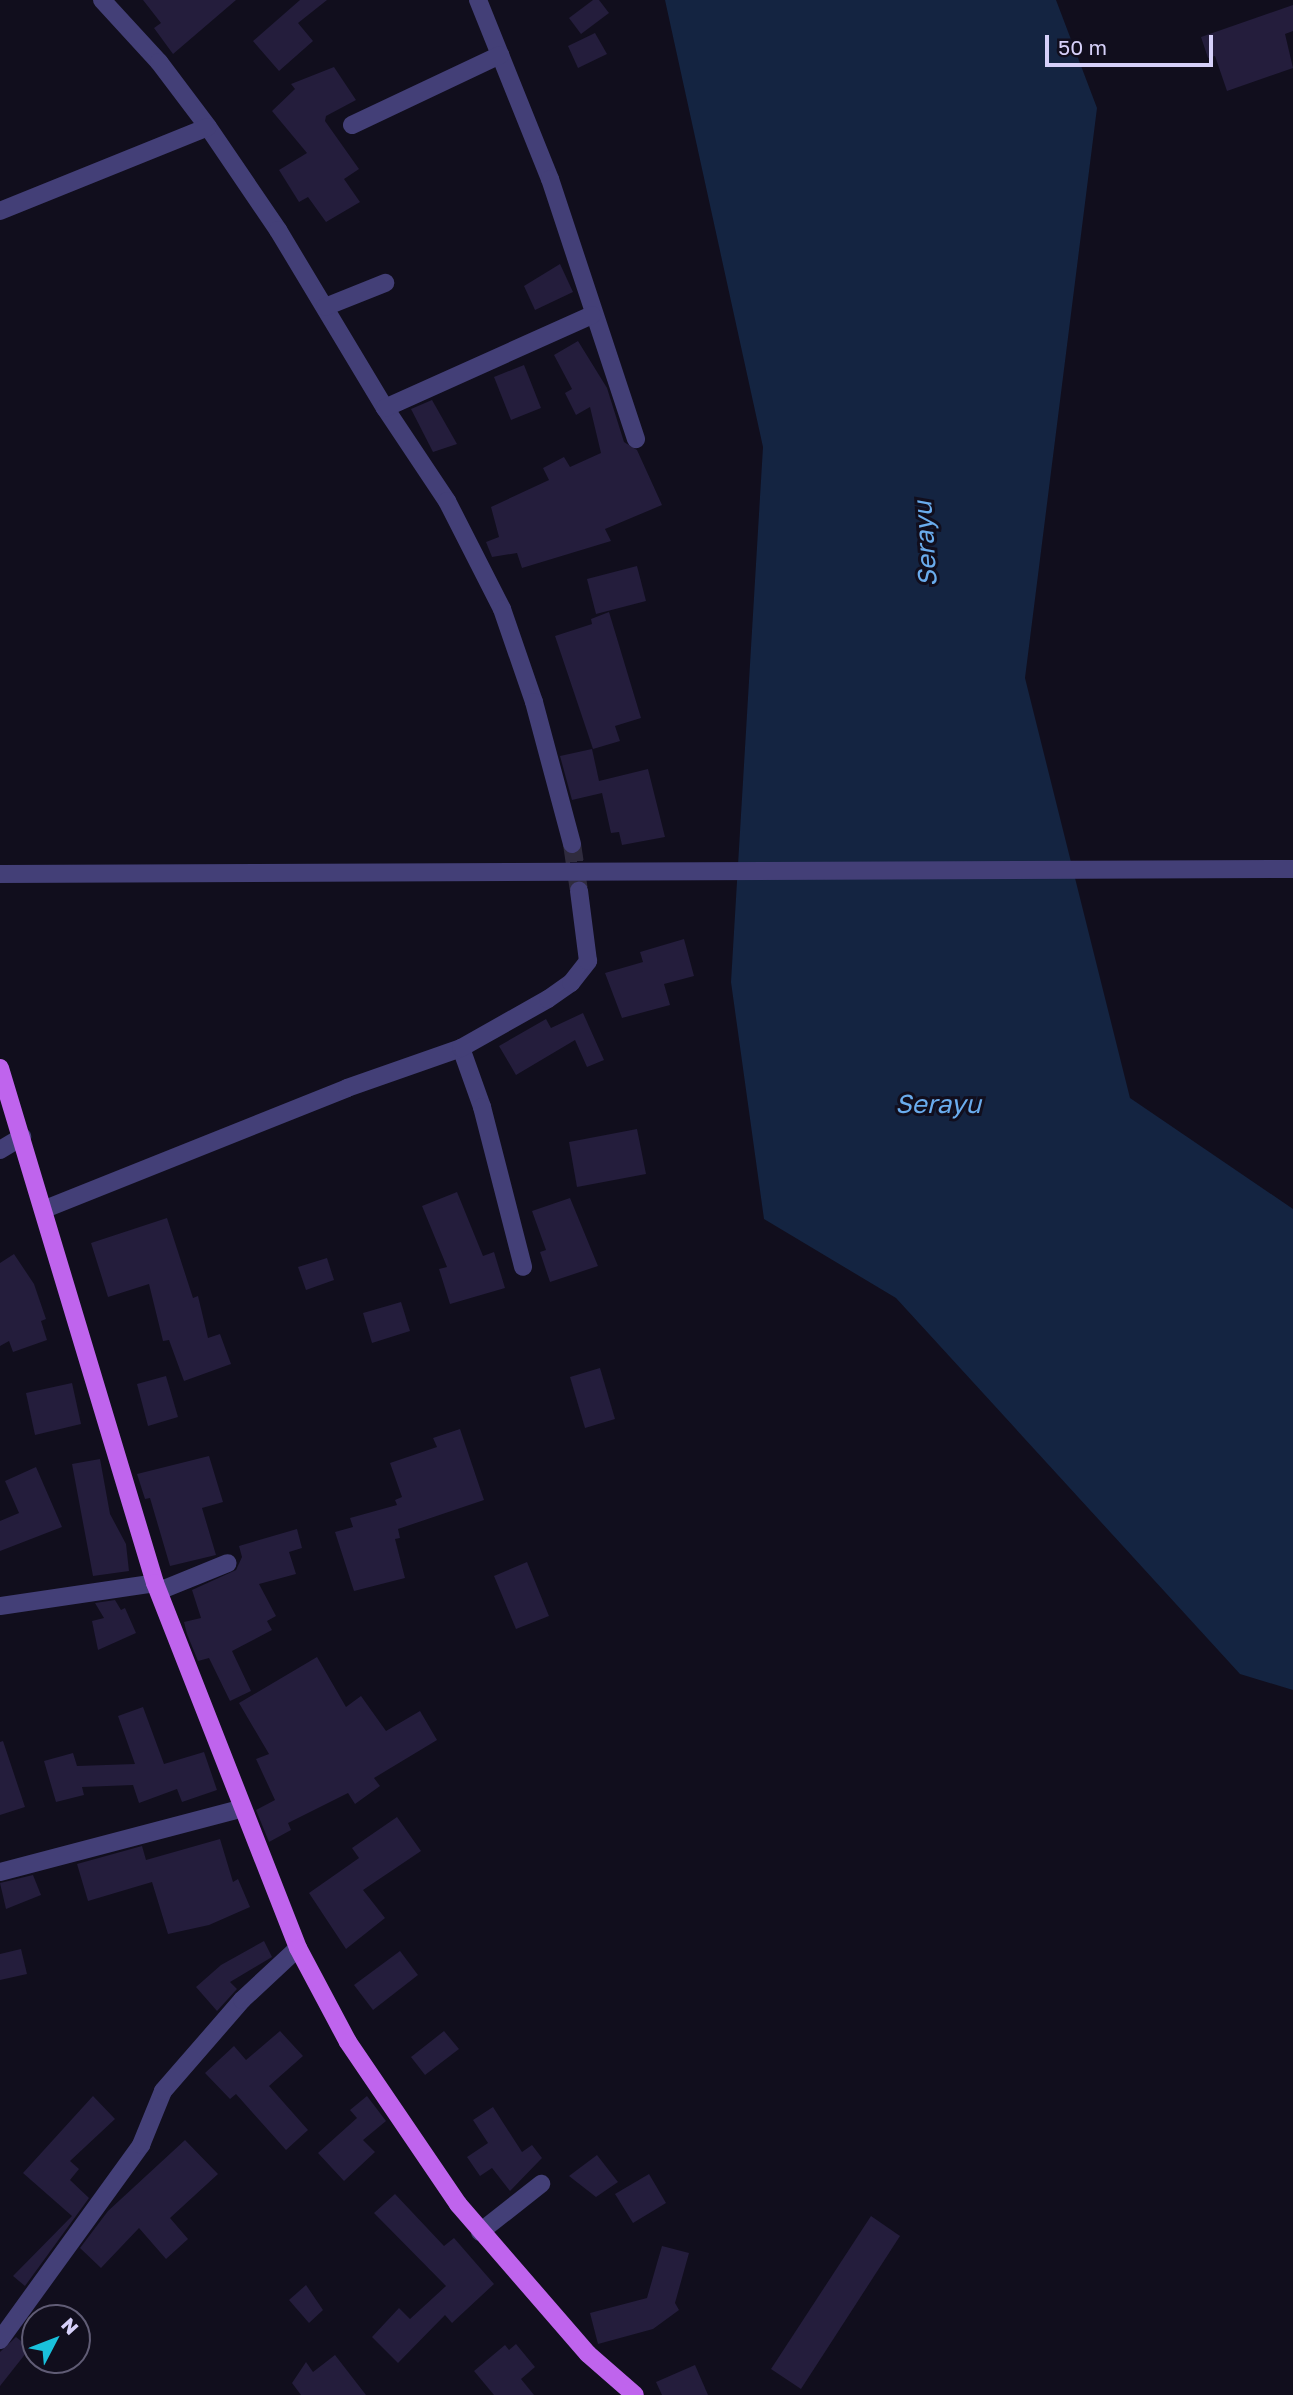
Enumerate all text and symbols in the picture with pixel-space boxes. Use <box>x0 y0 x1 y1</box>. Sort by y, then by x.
scale bar <box>1048 21 1216 65</box>
text: 50 m <box>1058 34 1107 60</box>
water label: Serayu <box>906 500 944 588</box>
water label: Serayu <box>895 1088 981 1120</box>
north arrow <box>21 2304 91 2374</box>
text: N <box>57 2313 84 2339</box>

